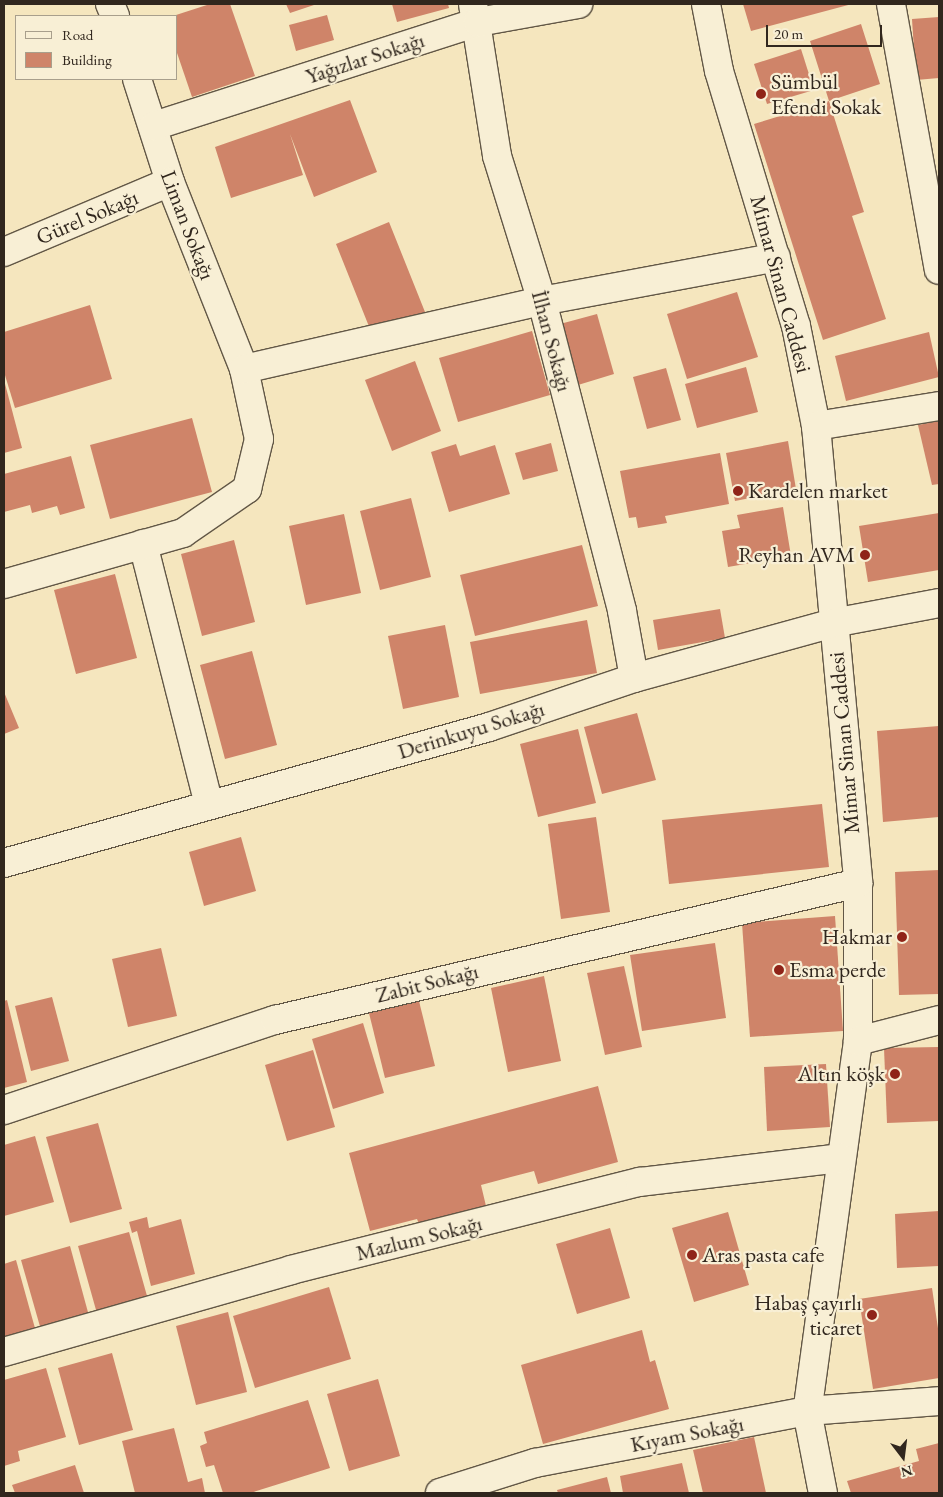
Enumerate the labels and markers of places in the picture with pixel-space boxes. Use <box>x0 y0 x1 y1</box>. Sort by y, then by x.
place label: Sümbül Efendi Sokak <box>771 68 881 120</box>
marker: Sümbül Efendi Sokak <box>755 88 767 100</box>
place label: Kardelen market <box>748 478 888 504</box>
marker: Kardelen market <box>732 485 744 497</box>
place label: Reyhan AVM <box>738 542 855 568</box>
marker: Reyhan AVM <box>859 549 871 561</box>
place label: Hakmar <box>822 924 892 950</box>
marker: Hakmar <box>896 931 908 943</box>
place label: Esma perde <box>789 957 886 983</box>
marker: Esma perde <box>773 964 785 976</box>
place label: Altın köşk <box>798 1061 885 1087</box>
marker: Altın köşk <box>889 1068 901 1080</box>
place label: Aras pasta cafe <box>702 1242 824 1268</box>
marker: Aras pasta cafe <box>686 1249 698 1261</box>
place label: Habaş çayırlı ticaret <box>754 1289 862 1340</box>
marker: Habaş çayırlı ticaret <box>866 1309 878 1321</box>

